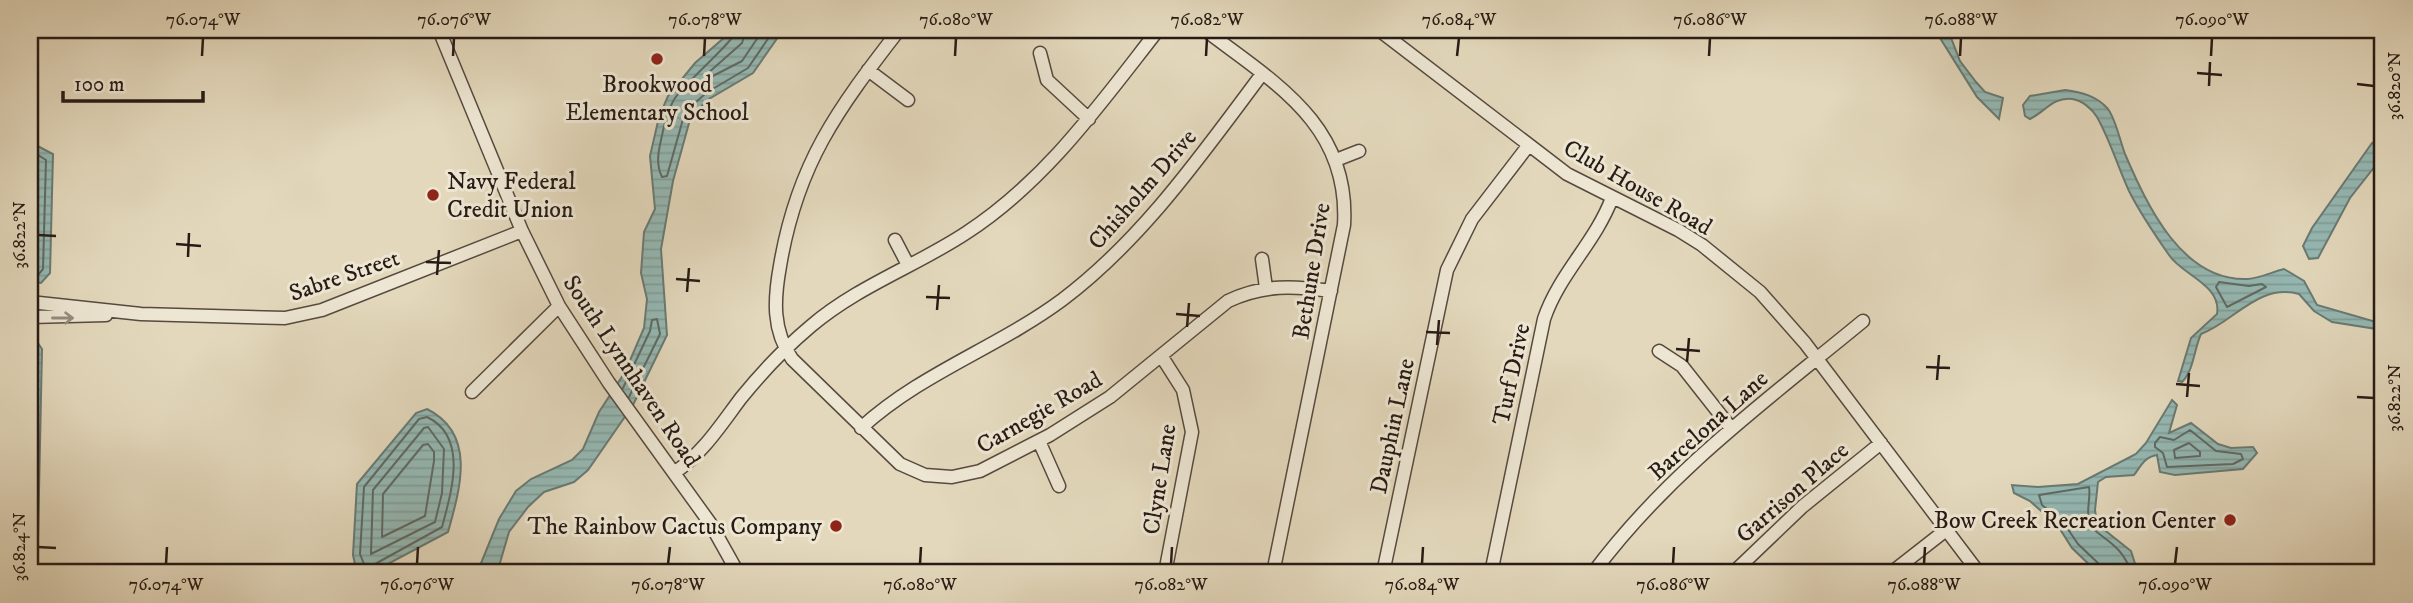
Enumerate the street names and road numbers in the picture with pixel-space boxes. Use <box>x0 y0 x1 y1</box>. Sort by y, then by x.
street label: Chisholm Drive <box>1082 123 1204 256</box>
street label: Club House Road <box>1558 133 1717 243</box>
street label: Bethune Drive <box>1286 201 1338 342</box>
street label: Sabre Street <box>285 243 404 309</box>
street label: South Lynnhaven Road <box>556 270 707 473</box>
street label: Turf Drive <box>1487 321 1537 428</box>
street label: Dauphin Lane <box>1364 356 1422 497</box>
street label: Barcelona Lane <box>1642 364 1775 487</box>
street label: Carnegie Road <box>971 365 1108 461</box>
street label: Clyne Lane <box>1136 422 1184 537</box>
street label: Garrison Place <box>1730 436 1855 550</box>

